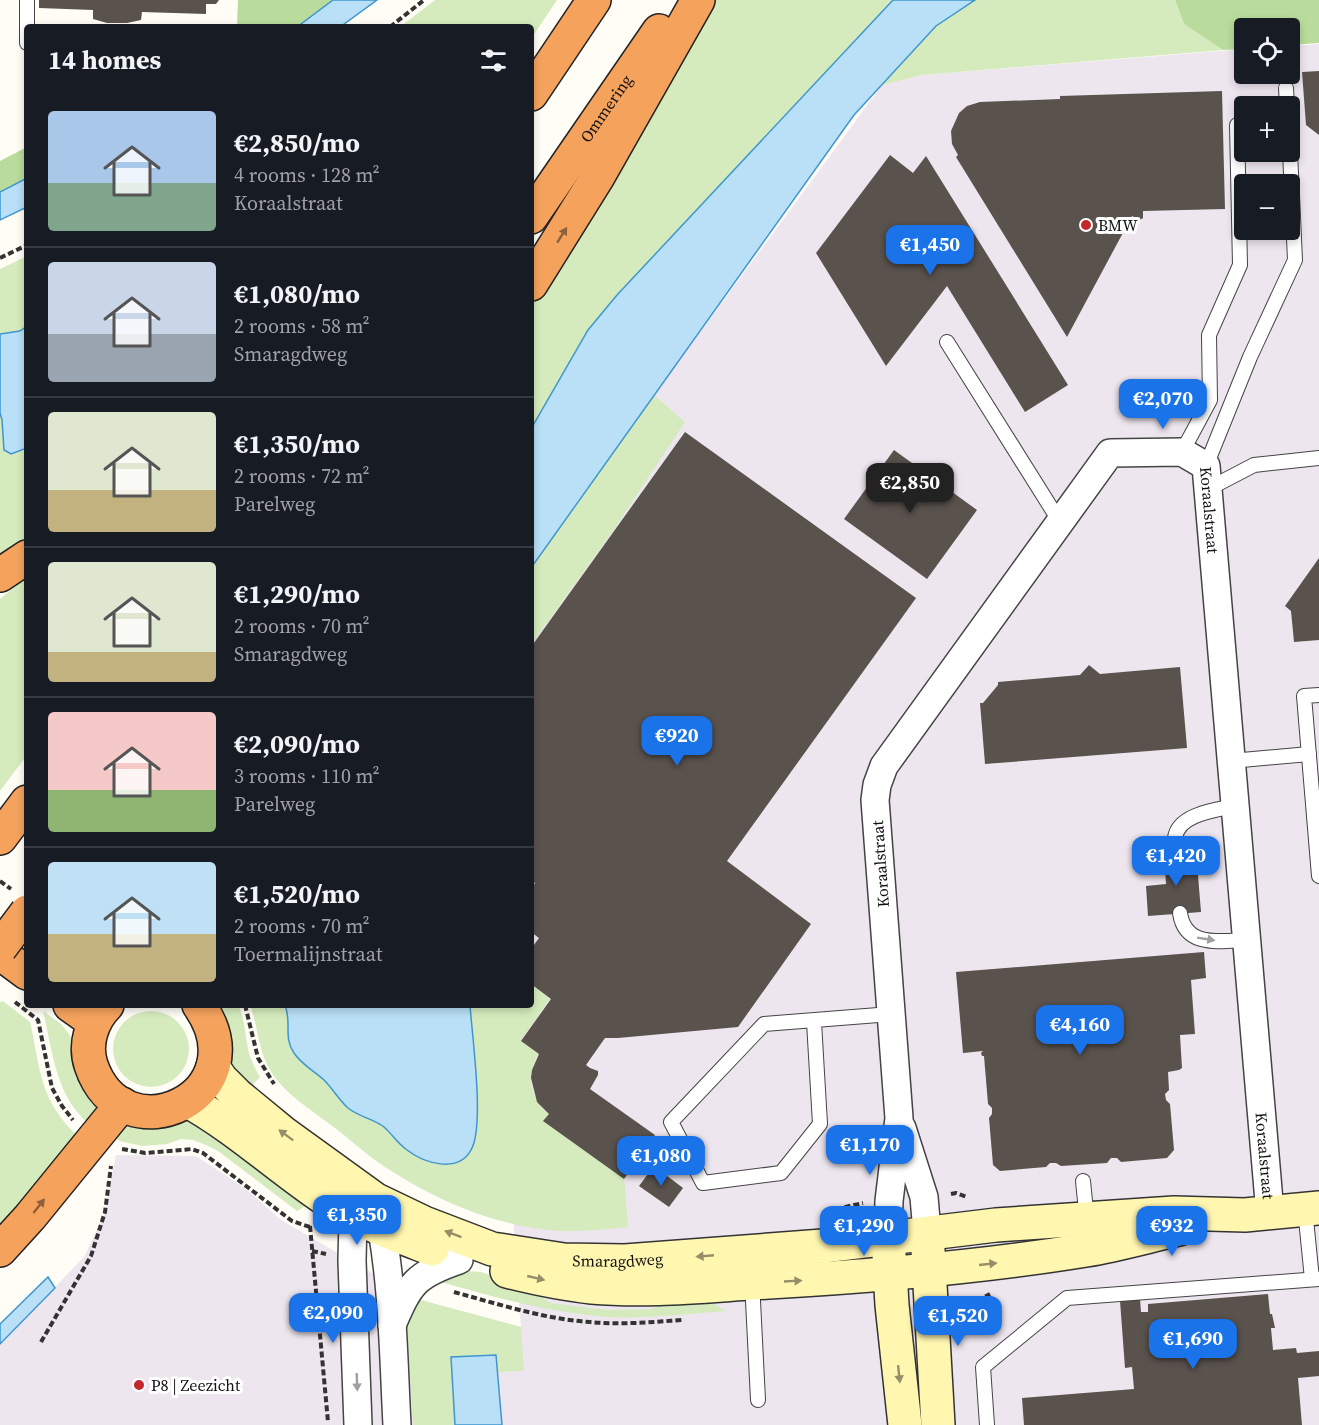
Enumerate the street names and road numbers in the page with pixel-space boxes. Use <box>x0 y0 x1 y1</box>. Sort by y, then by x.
street label: Ommering <box>575 70 637 147</box>
street label: Koraalstraat <box>1195 466 1225 555</box>
street label: Koraalstraat <box>866 819 894 908</box>
street label: Koraalstraat <box>1250 1111 1280 1201</box>
street label: Smaragdweg <box>572 1247 664 1272</box>

